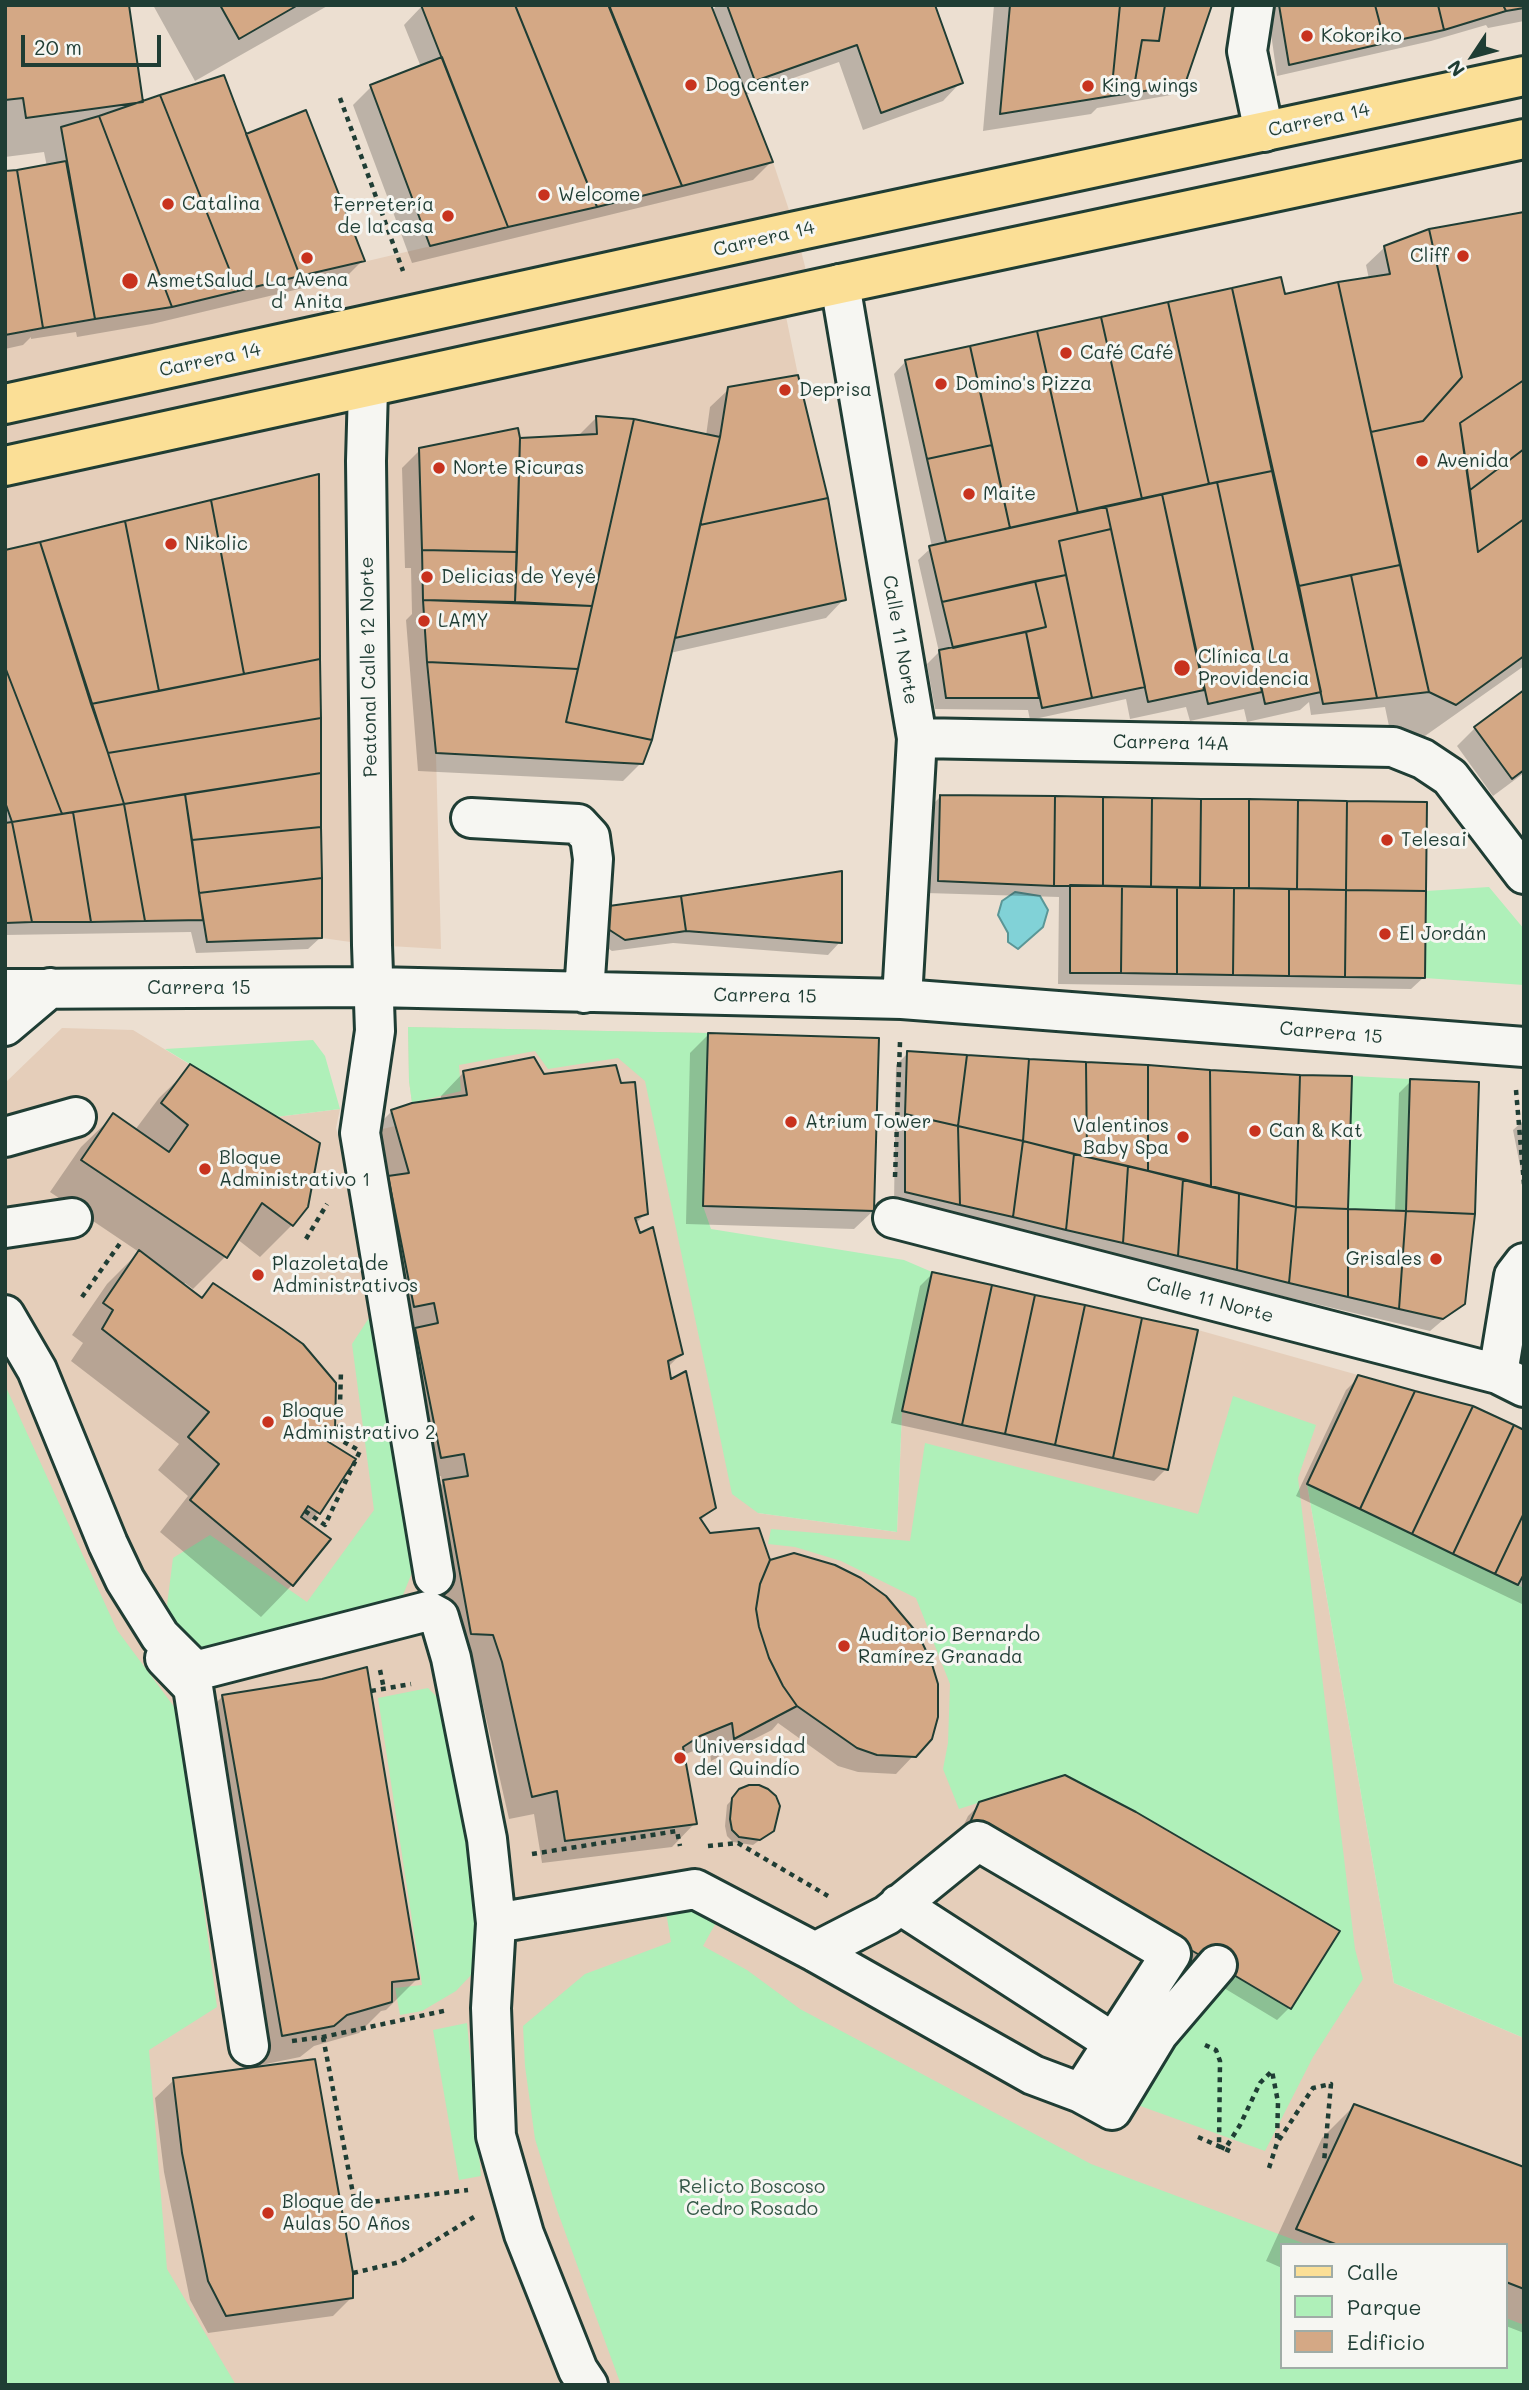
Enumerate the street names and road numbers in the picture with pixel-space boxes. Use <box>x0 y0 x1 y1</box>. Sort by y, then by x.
street label: Carrera 14 <box>1266 98 1372 142</box>
street label: Carrera 14 <box>711 216 817 262</box>
street label: Carrera 14 <box>157 338 263 382</box>
street label: Peatonal Calle 12 Norte <box>356 556 382 778</box>
street label: Calle 11 Norte <box>877 574 923 706</box>
street label: Carrera 14A <box>1113 731 1229 755</box>
street label: Carrera 15 <box>147 977 251 999</box>
street label: Carrera 15 <box>713 984 817 1008</box>
street label: Carrera 15 <box>1279 1017 1383 1049</box>
street label: Calle 11 Norte <box>1144 1272 1276 1328</box>

